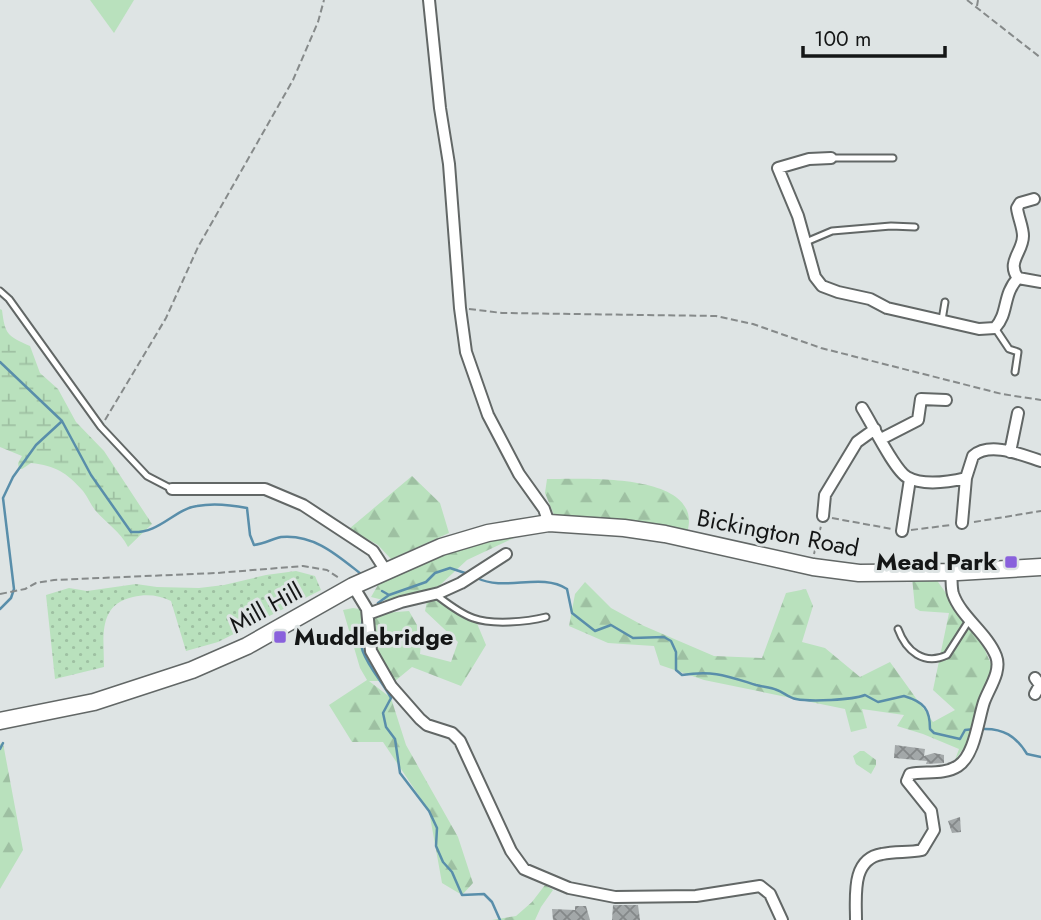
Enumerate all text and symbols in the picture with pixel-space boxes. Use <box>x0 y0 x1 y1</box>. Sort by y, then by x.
scale bar <box>803 14 945 58</box>
text: 100 m <box>814 24 871 54</box>
street label: Bickington Road <box>694 500 862 565</box>
place label: Mead Park <box>876 544 997 579</box>
marker: Mead Park <box>1003 554 1019 570</box>
street label: Mill Hill <box>223 573 309 642</box>
place label: Muddlebridge <box>294 619 454 654</box>
marker: Muddlebridge <box>272 629 288 645</box>

